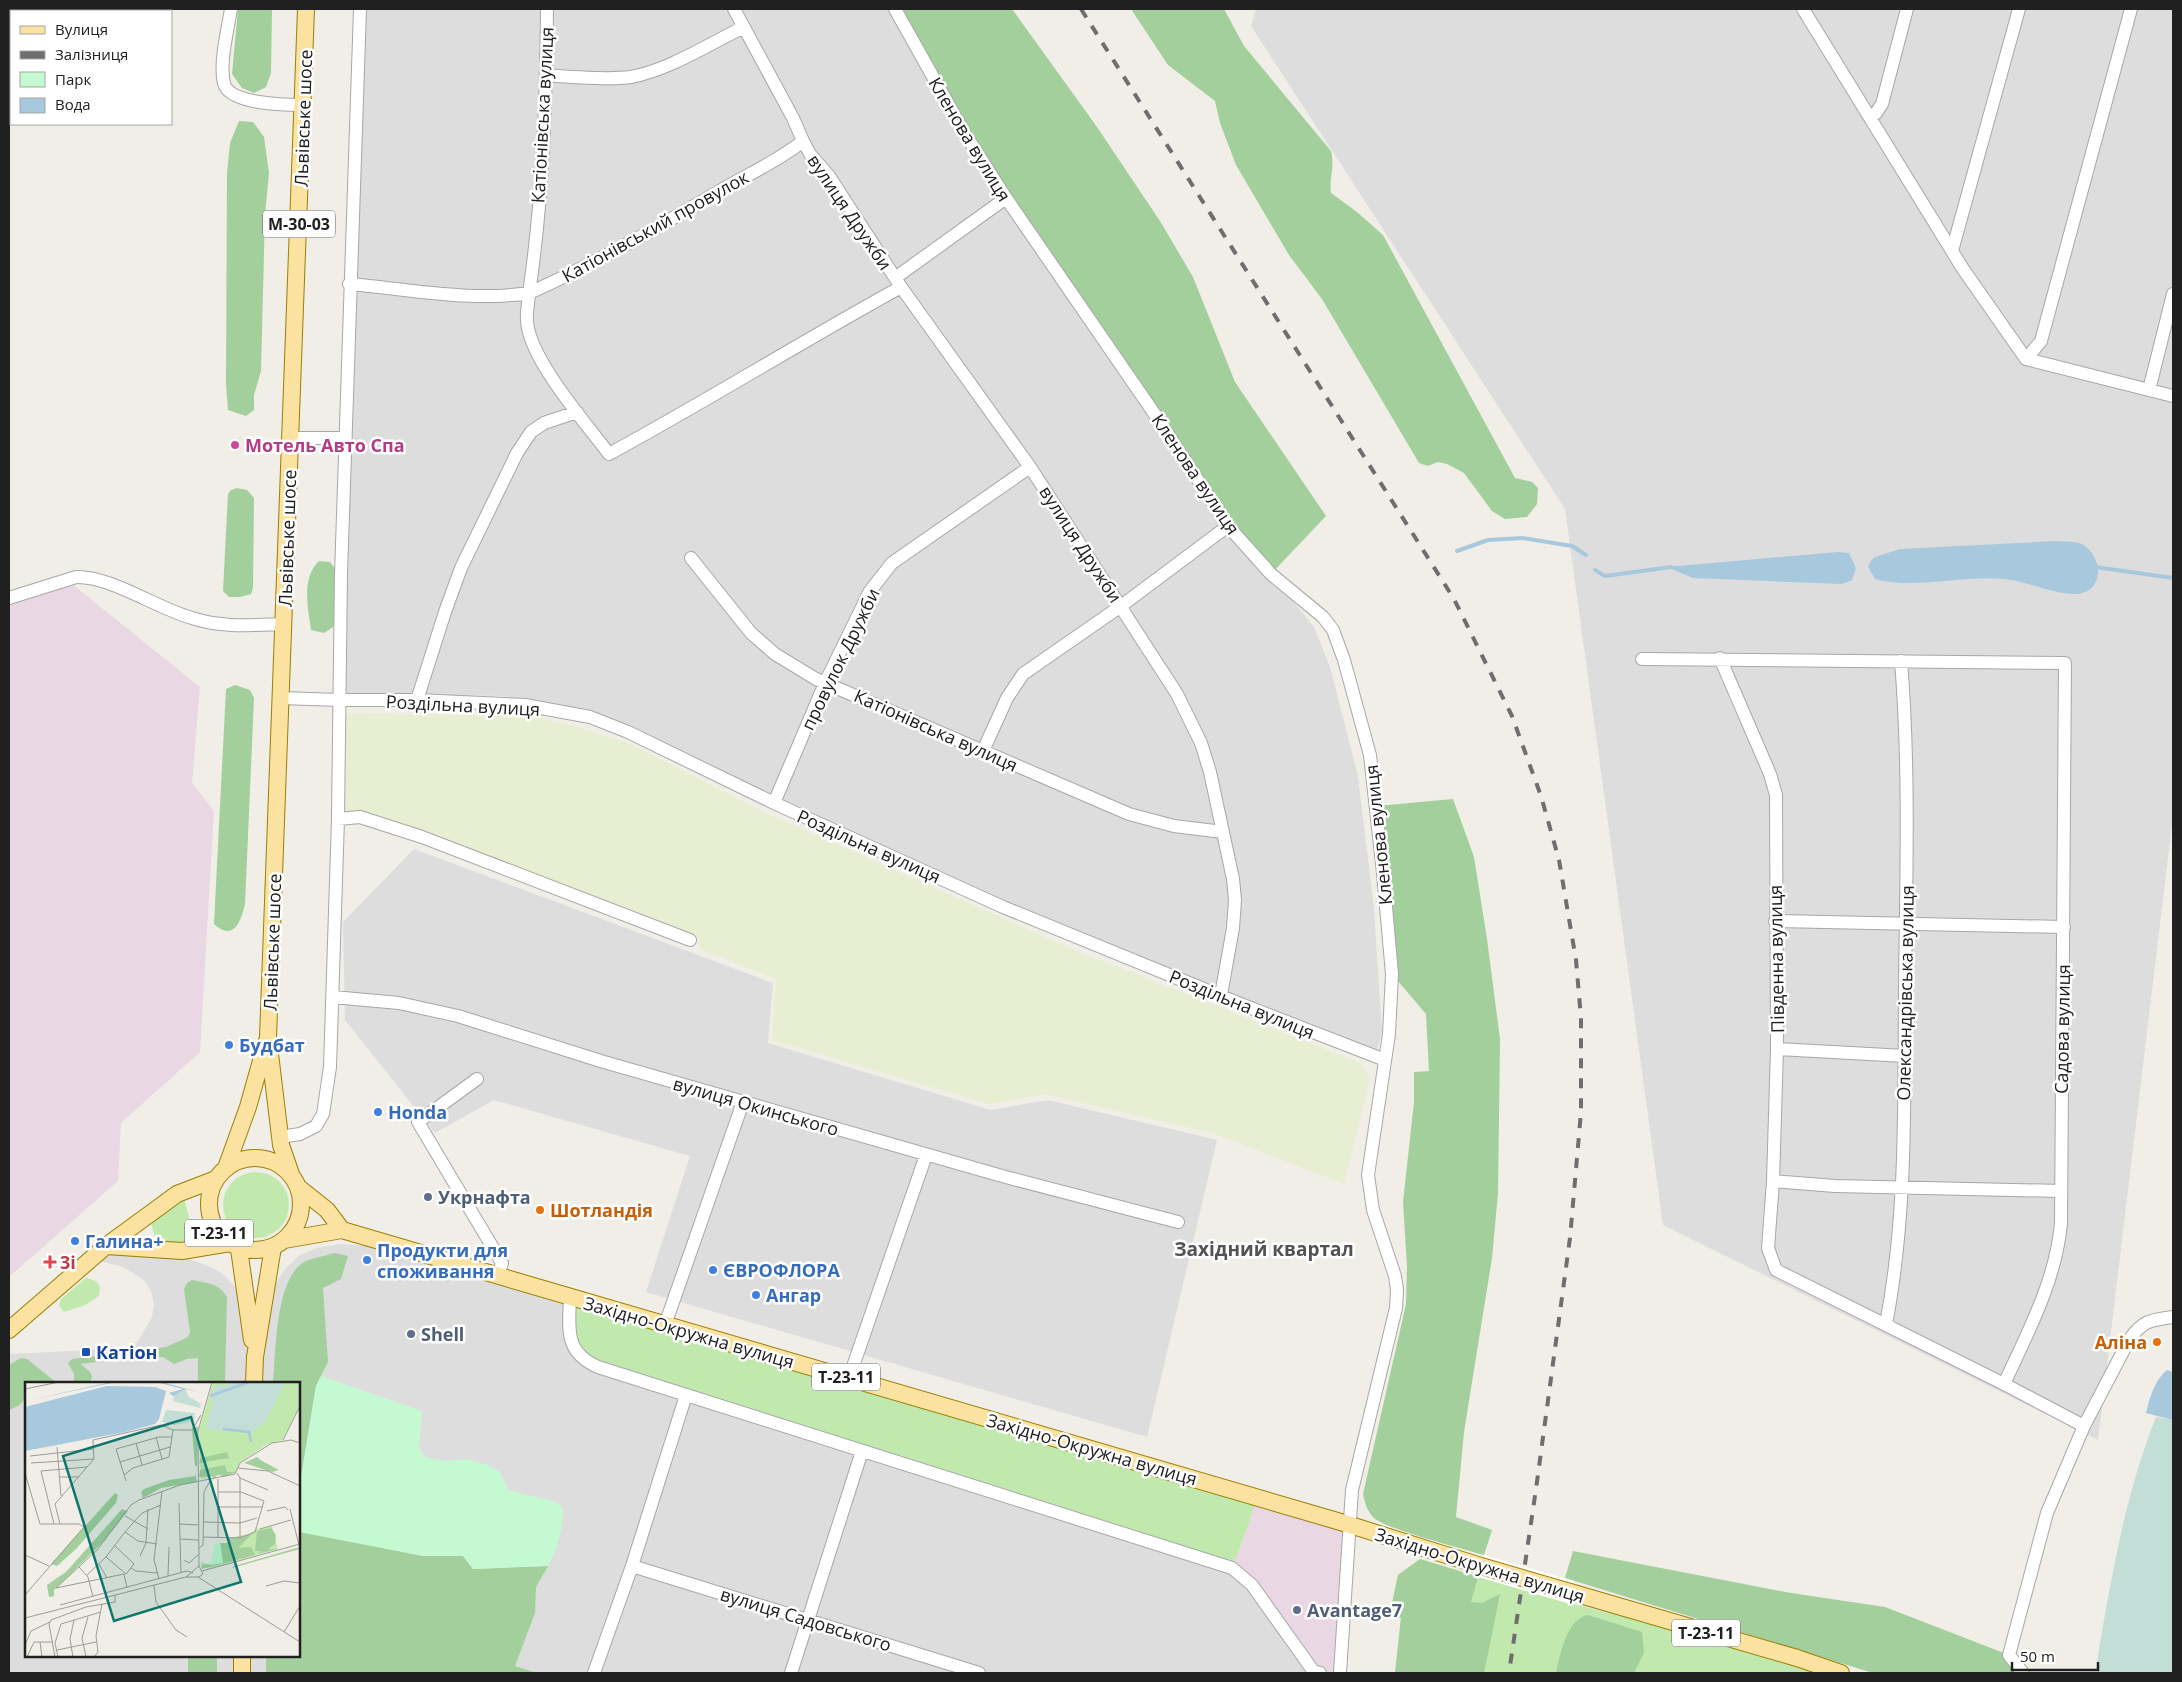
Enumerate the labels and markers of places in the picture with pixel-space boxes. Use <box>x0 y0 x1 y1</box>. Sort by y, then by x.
place label: Мотель Авто Спа <box>245 433 405 457</box>
marker: Мотель Авто Спа <box>229 439 241 451</box>
place label: Будбат <box>239 1033 305 1057</box>
marker: Будбат <box>223 1039 235 1051</box>
place label: Honda <box>388 1100 447 1124</box>
marker: Honda <box>372 1106 384 1118</box>
place label: Укрнафта <box>438 1185 531 1209</box>
marker: Укрнафта <box>422 1191 434 1203</box>
place label: Шотландія <box>550 1198 653 1222</box>
marker: Шотландія <box>534 1204 546 1216</box>
place label: Галина+ <box>85 1229 164 1253</box>
marker: Галина+ <box>69 1235 81 1247</box>
place label: Продукти для споживання <box>377 1238 508 1283</box>
place label: 3і <box>60 1250 76 1274</box>
marker: Продукти для споживання <box>361 1254 373 1266</box>
marker: 3і <box>44 1256 56 1268</box>
place label: ЄВРОФЛОРА <box>723 1258 840 1282</box>
marker: ЄВРОФЛОРА <box>707 1264 719 1276</box>
place label: Ангар <box>766 1283 821 1307</box>
marker: Ангар <box>750 1289 762 1301</box>
place label: Shell <box>421 1322 464 1346</box>
marker: Shell <box>405 1328 417 1340</box>
place label: Аліна <box>2095 1330 2147 1354</box>
marker: Аліна <box>2151 1336 2163 1348</box>
place label: Катіон <box>96 1340 157 1364</box>
marker: Катіон <box>80 1346 92 1358</box>
place label: Avantage7 <box>1307 1598 1402 1622</box>
marker: Avantage7 <box>1291 1604 1303 1616</box>

